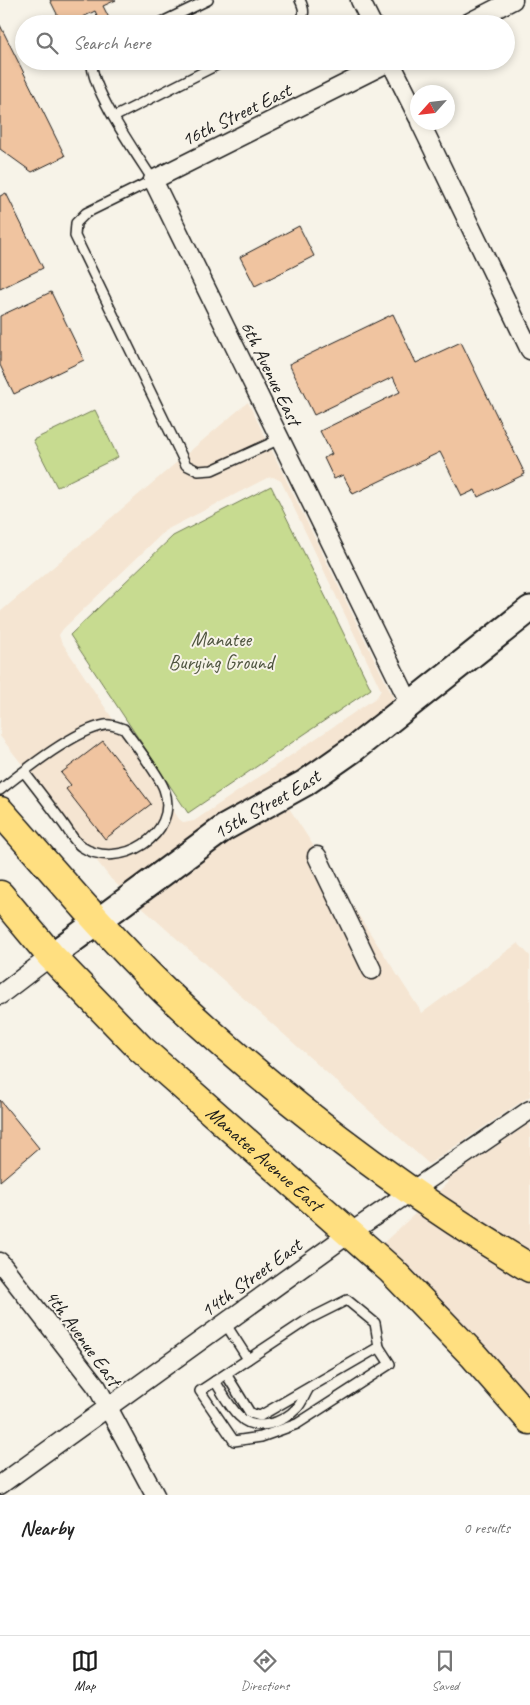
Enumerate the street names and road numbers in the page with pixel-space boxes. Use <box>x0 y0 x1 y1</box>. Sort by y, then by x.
street label: 16th Street East <box>177 77 297 152</box>
street label: 6th Avenue East <box>235 317 309 432</box>
street label: 15th Street East <box>208 762 327 844</box>
street label: Manatee Avenue East <box>201 1100 331 1219</box>
street label: 14th Street East <box>196 1232 308 1323</box>
street label: 4th Avenue East <box>40 1285 128 1394</box>

